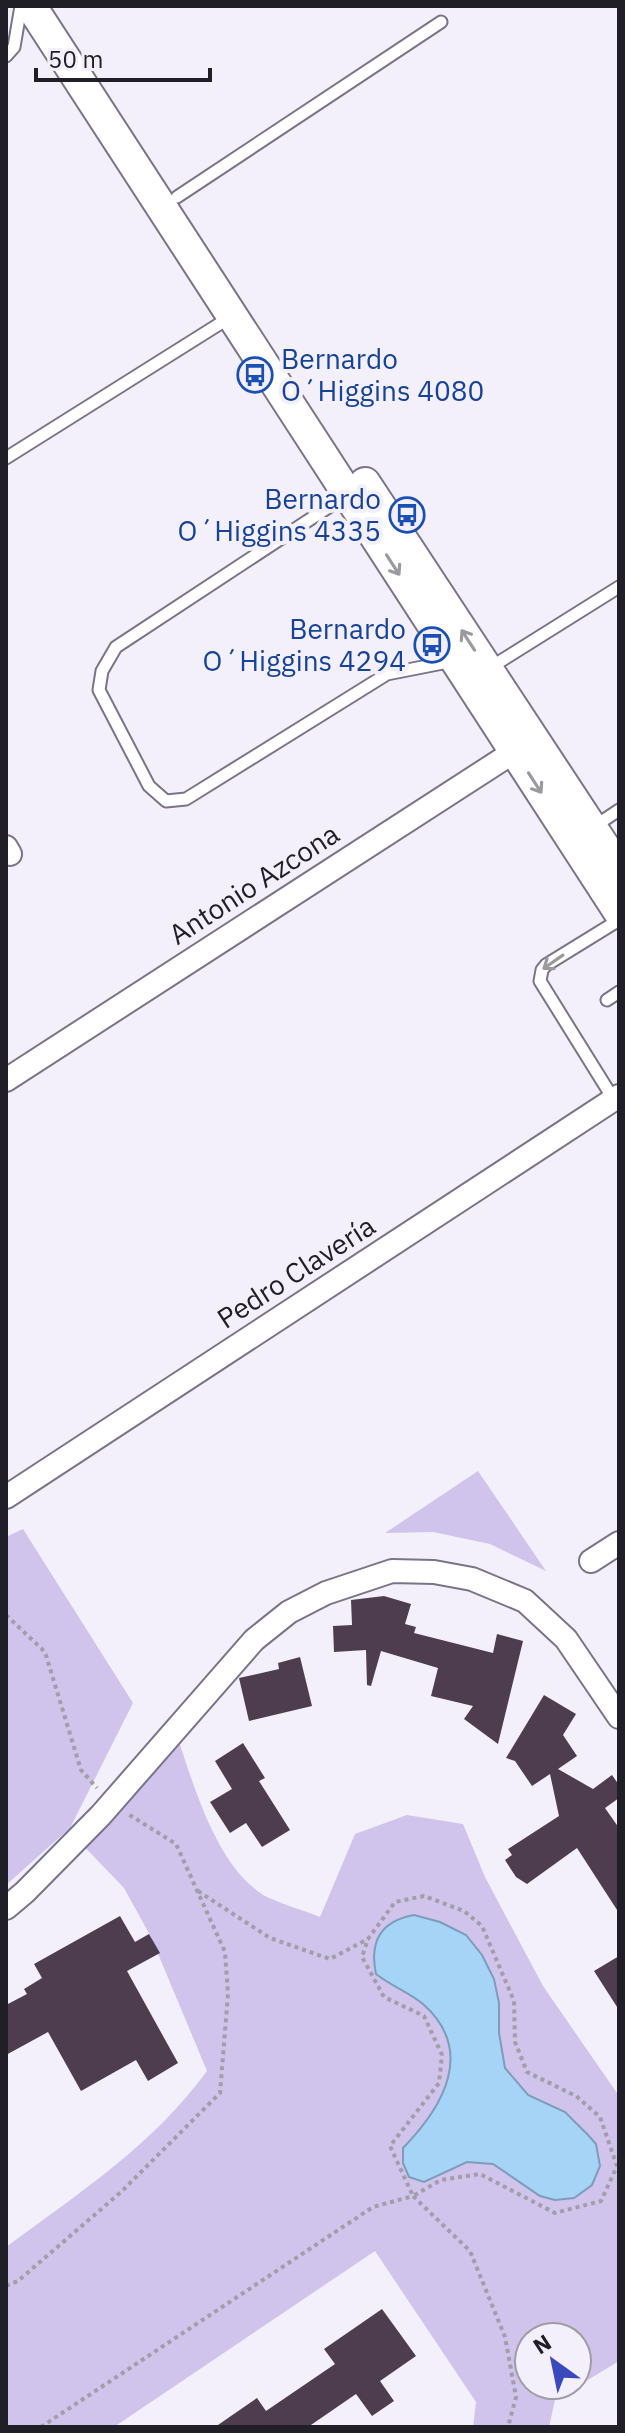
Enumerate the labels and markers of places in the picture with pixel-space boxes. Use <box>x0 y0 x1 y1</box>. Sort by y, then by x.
place label: Bernardo O´Higgins 4080 <box>281 340 484 409</box>
bus stop icon: Bernardo O´Higgins 4080 <box>236 356 274 394</box>
place label: Bernardo O´Higgins 4335 <box>178 480 381 549</box>
bus stop icon: Bernardo O´Higgins 4335 <box>388 496 426 534</box>
place label: Bernardo O´Higgins 4294 <box>203 610 406 679</box>
bus stop icon: Bernardo O´Higgins 4294 <box>413 626 451 664</box>

